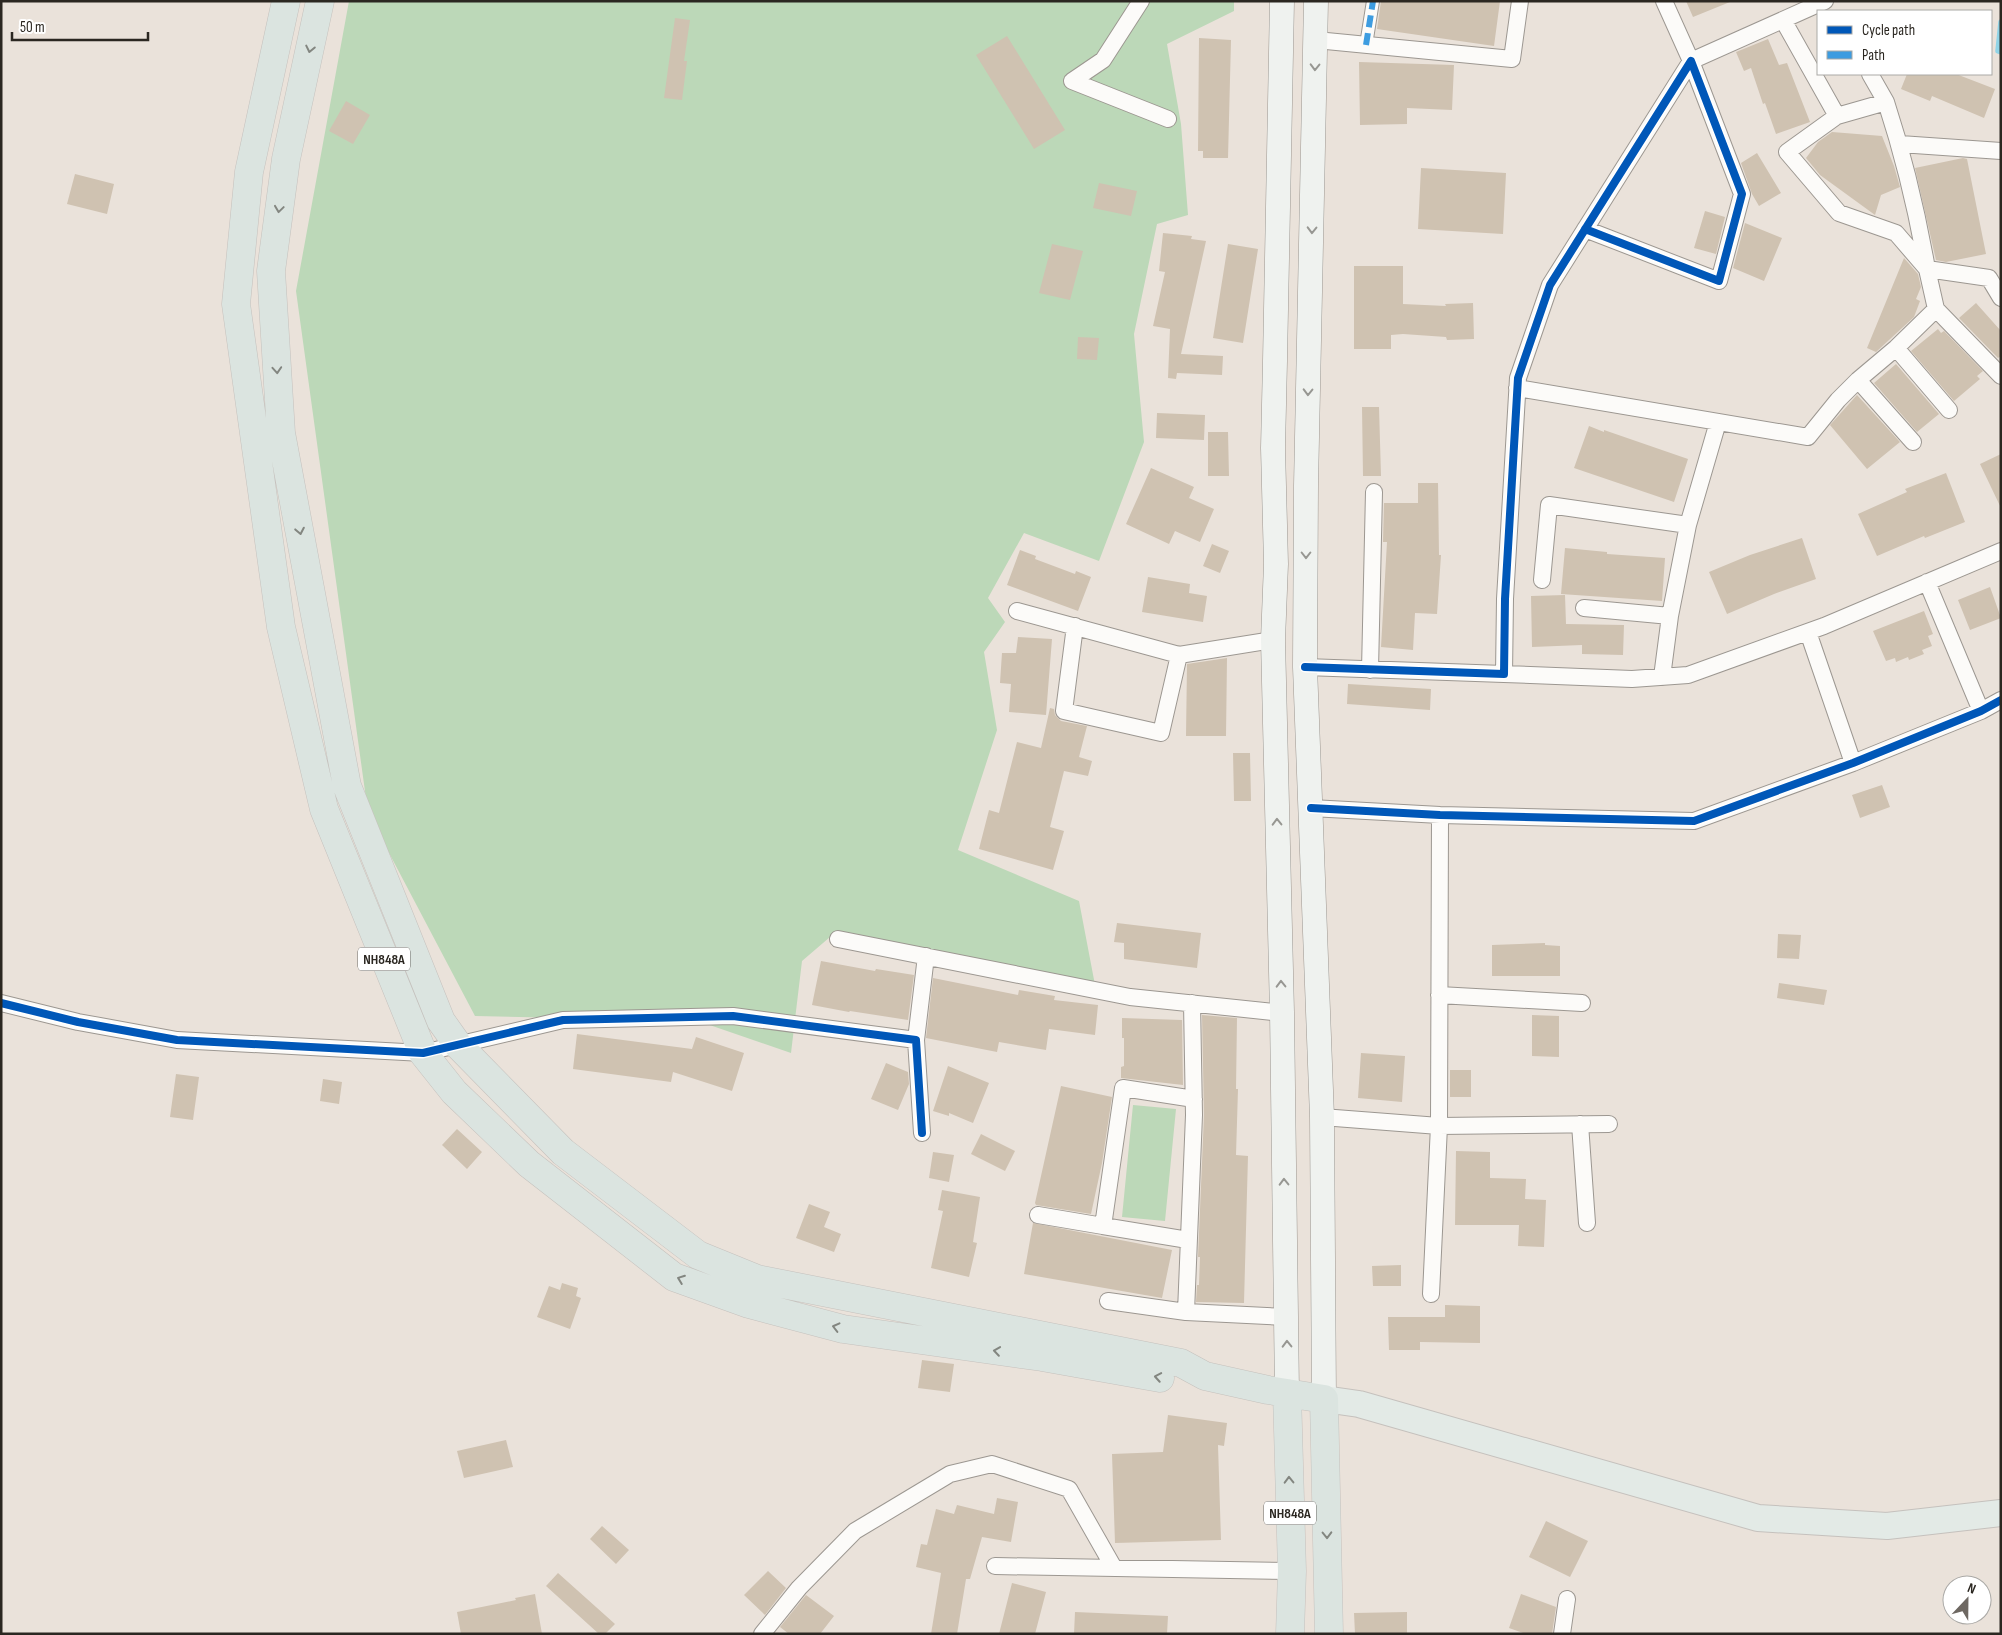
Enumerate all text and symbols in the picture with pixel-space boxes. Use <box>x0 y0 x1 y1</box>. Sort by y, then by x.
scale bar <box>12 10 149 42</box>
legend <box>1817 10 1992 75</box>
text: 50 m <box>20 18 45 37</box>
text: Cycle path <box>1862 21 1915 40</box>
one-way arrow <box>305 44 315 53</box>
text: Path <box>1862 46 1885 65</box>
one-way arrow <box>1310 64 1320 72</box>
one-way arrow <box>275 204 285 213</box>
one-way arrow <box>1306 226 1317 234</box>
one-way arrow <box>272 367 283 375</box>
one-way arrow <box>1303 389 1313 397</box>
one-way arrow <box>294 527 304 535</box>
one-way arrow <box>1301 552 1311 559</box>
one-way arrow <box>1272 818 1282 826</box>
road number: NH848A <box>358 948 410 971</box>
one-way arrow <box>1276 980 1286 988</box>
one-way arrow <box>1279 1177 1289 1185</box>
one-way arrow <box>678 1275 686 1285</box>
one-way arrow <box>833 1323 841 1333</box>
one-way arrow <box>1282 1340 1292 1348</box>
one-way arrow <box>993 1346 1001 1357</box>
one-way arrow <box>1153 1373 1162 1383</box>
one-way arrow <box>1284 1476 1295 1484</box>
road number: NH848A <box>1264 1502 1316 1525</box>
one-way arrow <box>1322 1532 1332 1539</box>
north arrow <box>1942 1575 1992 1625</box>
text: N <box>1965 1579 1978 1598</box>

